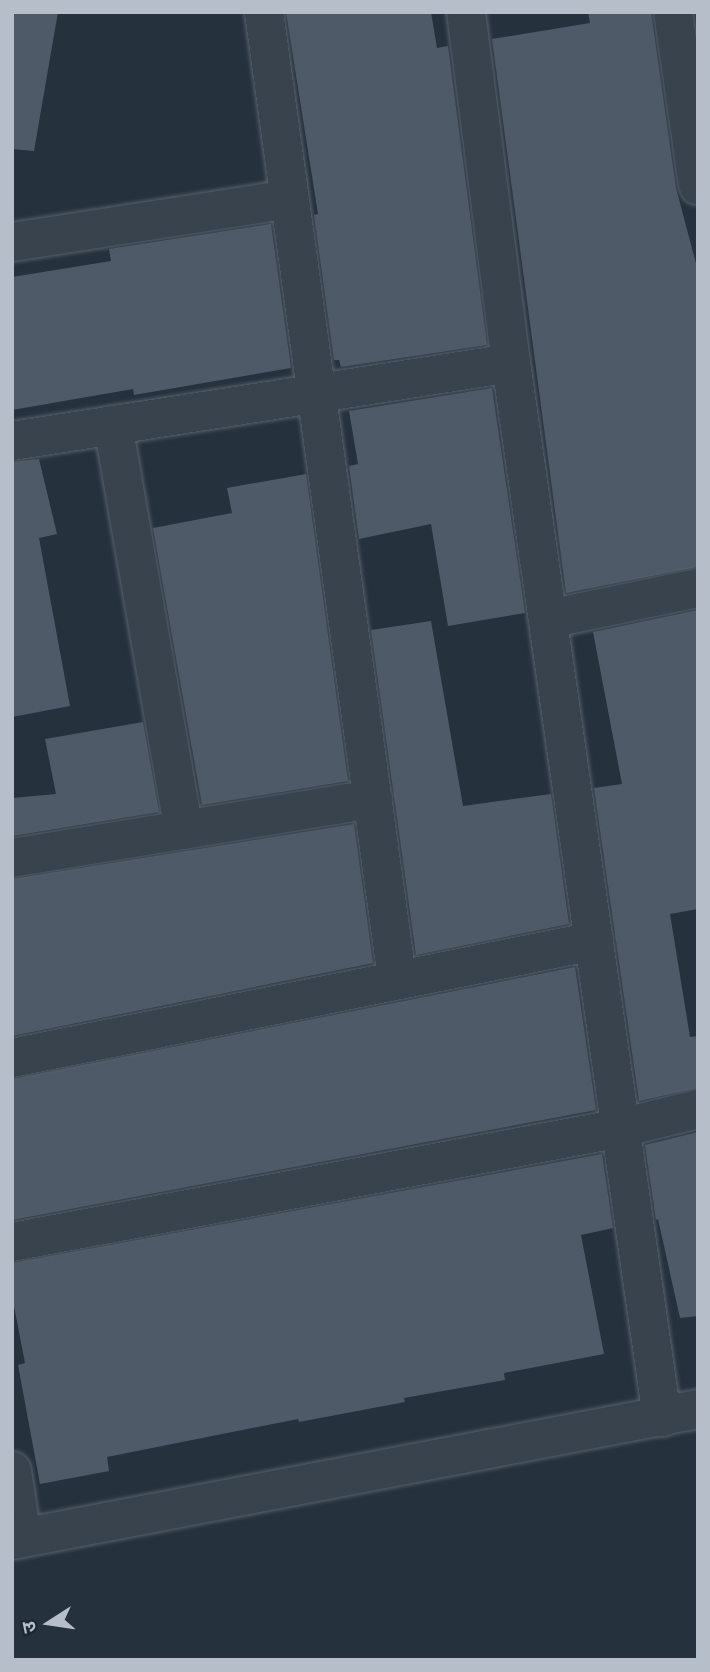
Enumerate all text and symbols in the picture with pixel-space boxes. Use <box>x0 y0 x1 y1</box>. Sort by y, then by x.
north arrow <box>14 1588 84 1658</box>
text: उ <box>16 1620 40 1635</box>

